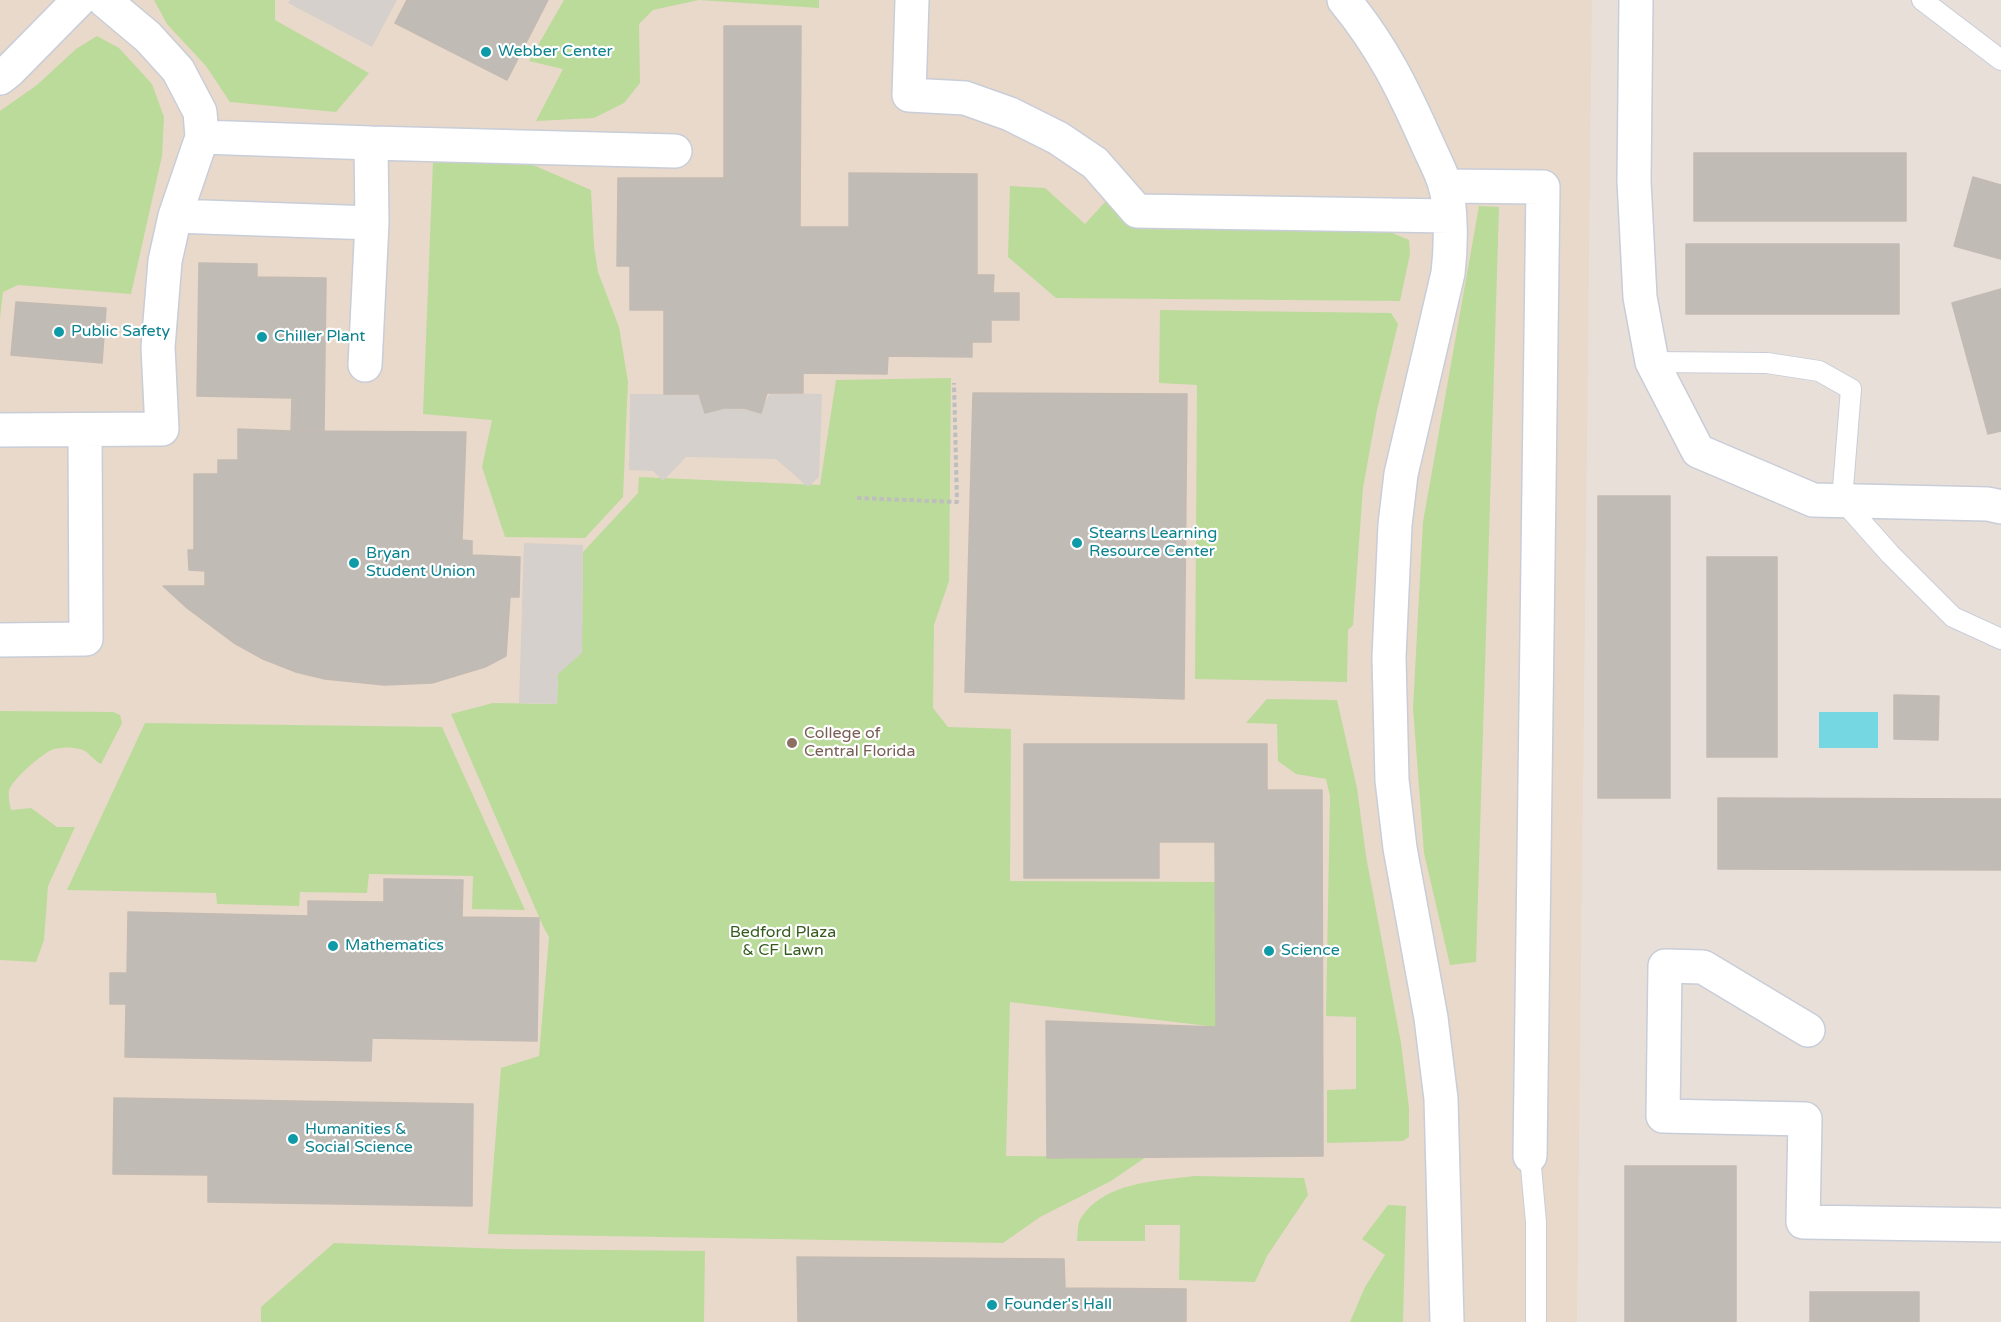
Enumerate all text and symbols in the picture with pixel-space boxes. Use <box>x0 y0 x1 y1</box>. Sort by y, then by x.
place label: Webber Center <box>498 42 613 62</box>
marker: Webber Center <box>479 45 493 59</box>
place label: Public Safety <box>71 322 170 342</box>
marker: Public Safety <box>52 325 66 339</box>
place label: Chiller Plant <box>274 327 365 347</box>
marker: Chiller Plant <box>255 330 269 344</box>
place label: Stearns Learning Resource Center <box>1089 524 1217 562</box>
marker: Stearns Learning Resource Center <box>1070 536 1084 550</box>
place label: Bryan Student Union <box>366 544 475 582</box>
marker: Bryan Student Union <box>347 556 361 570</box>
place label: College of Central Florida <box>804 724 915 762</box>
marker: College of Central Florida <box>785 736 799 750</box>
park label: Bedford Plaza & CF Lawn <box>730 923 836 961</box>
place label: Mathematics <box>345 936 444 956</box>
marker: Mathematics <box>326 939 340 953</box>
place label: Science <box>1281 941 1340 961</box>
marker: Science <box>1262 944 1276 958</box>
place label: Humanities & Social Science <box>305 1120 413 1158</box>
marker: Humanities & Social Science <box>286 1132 300 1146</box>
place label: Founder's Hall <box>1004 1295 1112 1315</box>
marker: Founder's Hall <box>985 1298 999 1312</box>

